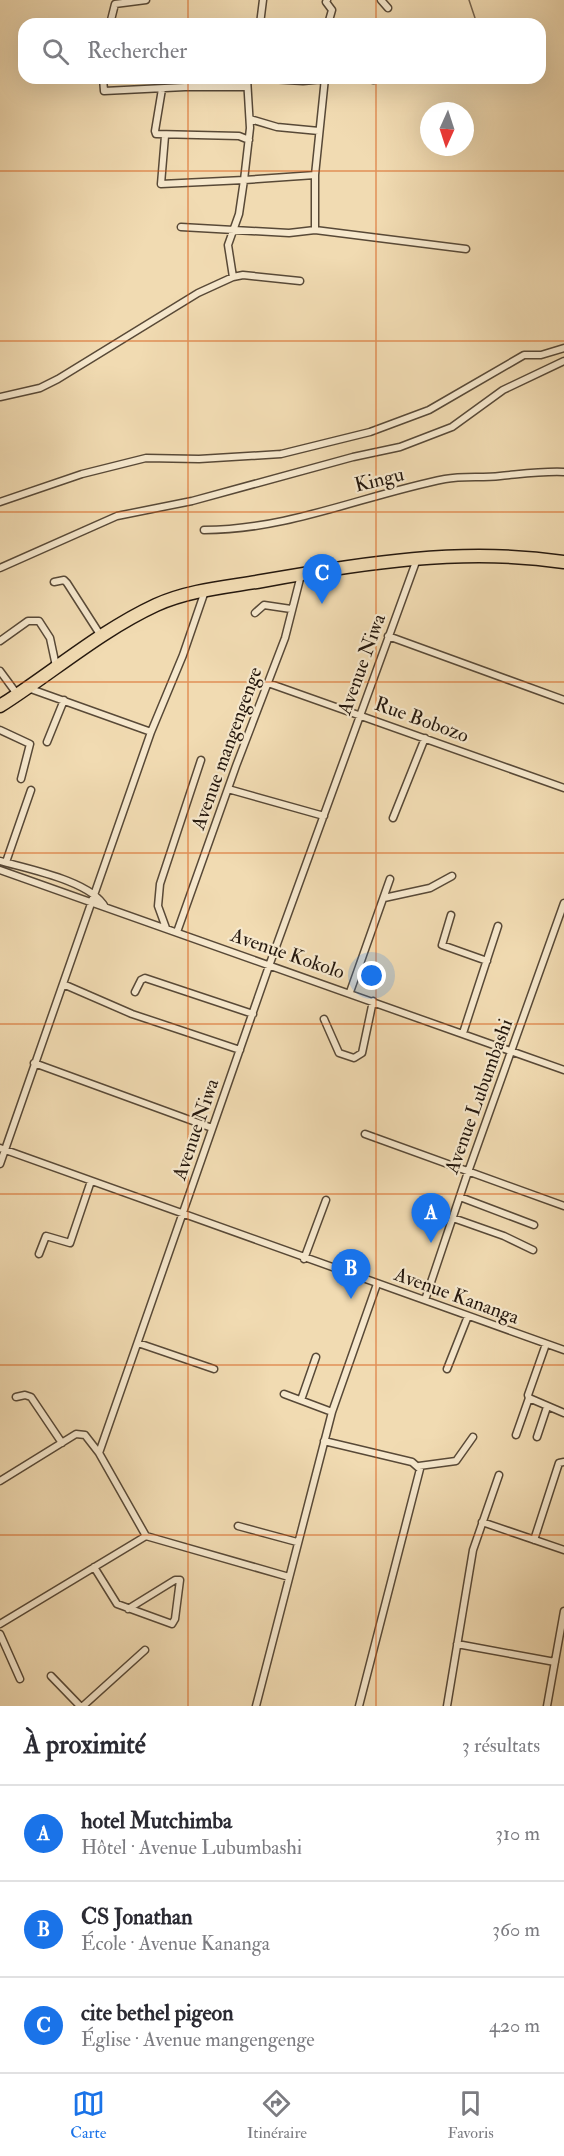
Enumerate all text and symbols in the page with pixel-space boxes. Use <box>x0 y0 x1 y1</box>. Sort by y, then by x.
search box <box>18 18 546 84</box>
icon: search <box>39 35 72 68</box>
text: Rechercher <box>87 37 187 65</box>
north arrow <box>420 102 474 156</box>
street label: Kingu <box>352 461 406 498</box>
pin: C <box>302 554 342 604</box>
street label: Avenue Niwa <box>331 610 392 719</box>
street label: Avenue mangengenge <box>185 663 268 834</box>
street label: Rue Bobozo <box>371 691 472 748</box>
street label: Avenue Kokolo <box>227 922 348 985</box>
your location <box>357 961 386 990</box>
street label: Avenue Lubumbashi <box>438 1015 518 1178</box>
street label: Avenue Niwa <box>166 1074 225 1184</box>
pin: A <box>412 1194 450 1243</box>
pin: B <box>332 1250 370 1299</box>
street label: Avenue Kananga <box>390 1261 523 1330</box>
text: À proximité <box>24 1729 146 1761</box>
text: 3 résultats <box>462 1733 540 1758</box>
text: hotel Mutchimba <box>81 1807 232 1835</box>
text: A <box>37 1821 50 1846</box>
text: 310 m <box>495 1821 540 1846</box>
text: Hôtel · Avenue Lubumbashi <box>81 1835 302 1860</box>
text: CS Jonathan <box>81 1903 193 1931</box>
text: B <box>37 1917 50 1942</box>
text: 360 m <box>492 1917 540 1942</box>
text: École · Avenue Kananga <box>81 1931 270 1956</box>
text: cite bethel pigeon <box>81 1999 234 2027</box>
text: C <box>36 2013 51 2038</box>
text: 420 m <box>489 2013 540 2038</box>
text: Église · Avenue mangengenge <box>81 2027 315 2052</box>
tab: Carte <box>70 2087 106 2143</box>
tab: Itinéraire <box>247 2087 307 2143</box>
tab: Favoris <box>448 2087 494 2143</box>

